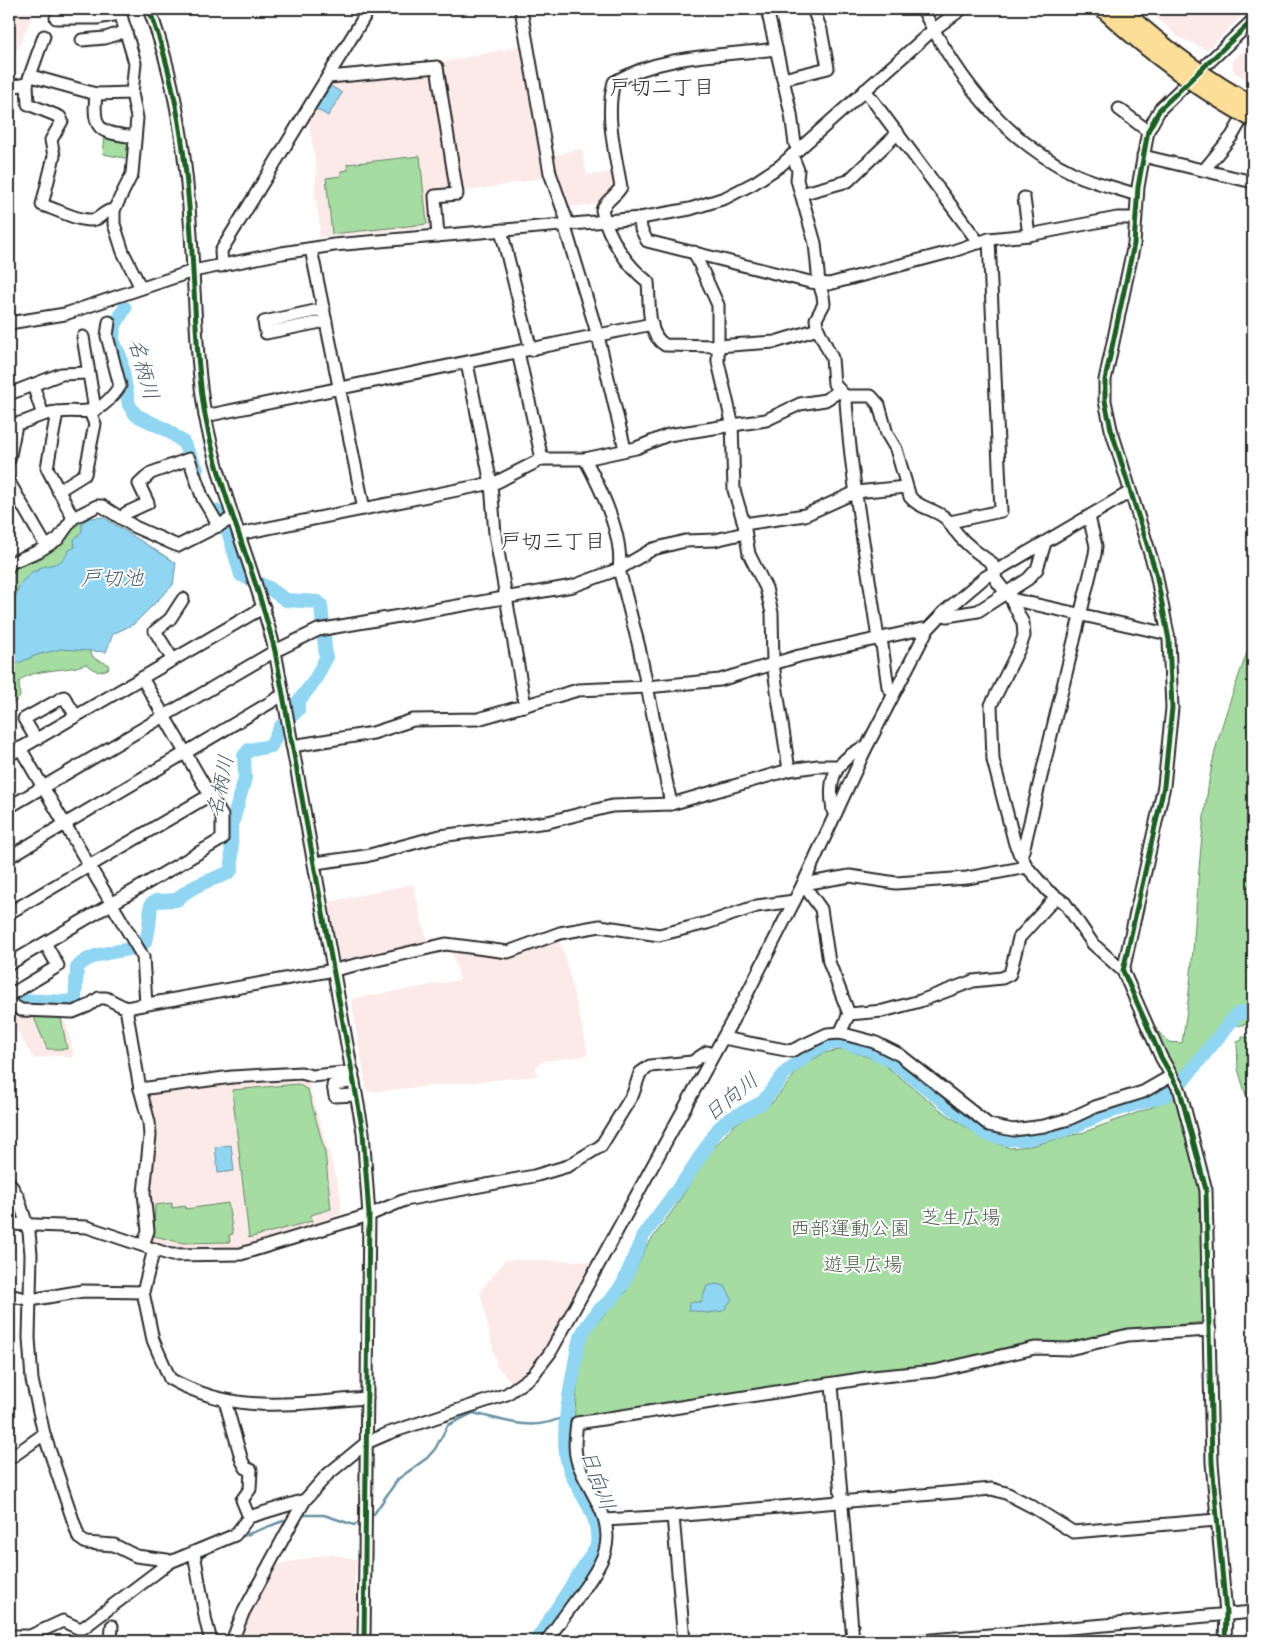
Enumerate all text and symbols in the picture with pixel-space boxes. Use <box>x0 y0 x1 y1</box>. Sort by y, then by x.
district label: 戸切二丁目 <box>610 74 715 100</box>
water label: 名柄川 <box>123 335 165 403</box>
district label: 戸切三丁目 <box>501 528 606 554</box>
water label: 戸切池 <box>81 565 144 591</box>
water label: 名柄川 <box>201 752 239 820</box>
water label: 日向川 <box>698 1067 764 1127</box>
park label: 芝生広場 <box>921 1205 1001 1230</box>
park label: 西部運動公園 <box>790 1216 910 1241</box>
park label: 遊具広場 <box>823 1252 903 1277</box>
water label: 日向川 <box>575 1446 621 1514</box>

